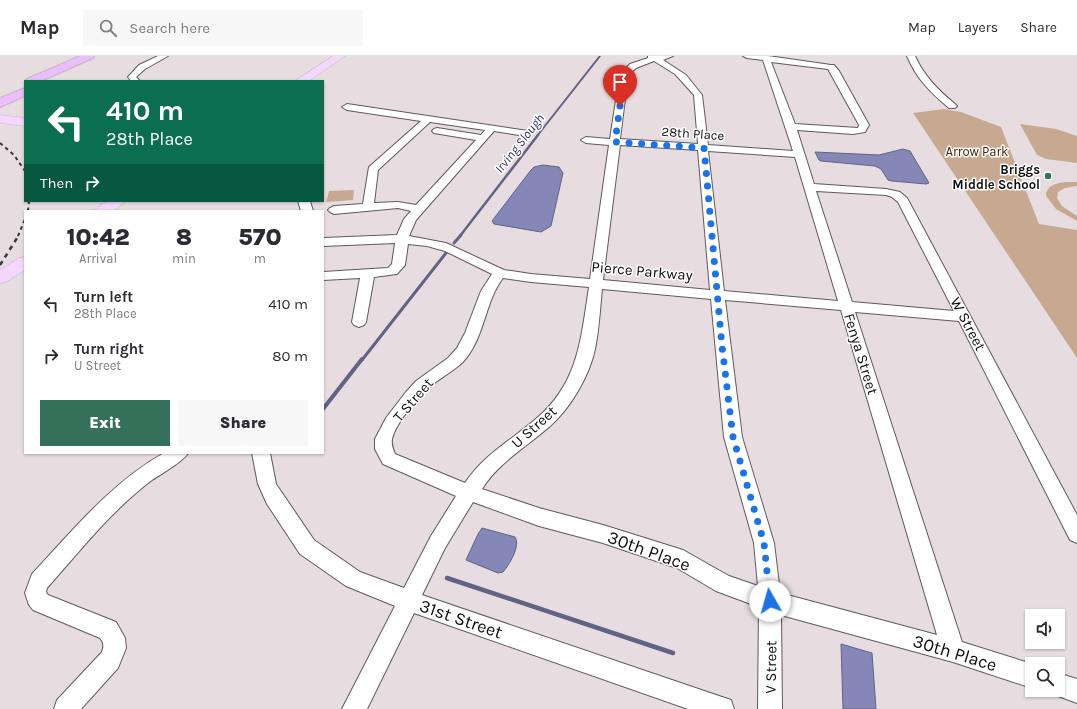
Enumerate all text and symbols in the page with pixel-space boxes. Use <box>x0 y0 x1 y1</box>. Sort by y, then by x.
search box <box>83 10 363 46</box>
text: Map <box>20 17 59 39</box>
icon: search <box>97 17 119 39</box>
text: Search here <box>129 19 210 37</box>
text: Map <box>908 19 936 36</box>
text: Layers <box>958 19 998 36</box>
text: Share <box>1020 19 1057 36</box>
pin <box>603 65 637 106</box>
icon: arrive <box>609 71 631 93</box>
text: 410 m <box>106 94 184 127</box>
icon: left <box>40 96 92 148</box>
water label: Irving Slough <box>492 111 547 176</box>
street label: 28th Place <box>661 124 725 143</box>
text: 28th Place <box>106 128 193 150</box>
park label: Arrow Park <box>946 144 1008 159</box>
place label: Briggs Middle School <box>952 162 1040 192</box>
marker: Briggs Middle School <box>1043 171 1053 181</box>
icon: right <box>81 172 103 194</box>
text: Then <box>40 174 73 192</box>
text: 10:42 <box>66 223 130 251</box>
text: 8 <box>176 223 192 251</box>
text: 570 <box>238 223 282 251</box>
text: Arrival <box>79 251 117 266</box>
text: min <box>172 251 196 266</box>
text: m <box>254 251 266 266</box>
street label: Pierce Parkway <box>591 258 693 284</box>
text: Turn left <box>74 288 133 306</box>
icon: left <box>40 293 62 315</box>
street label: W Street <box>946 294 990 354</box>
text: 410 m <box>268 295 308 313</box>
text: 28th Place <box>74 306 137 321</box>
street label: Fenya Street <box>840 311 882 397</box>
text: Turn right <box>74 340 144 358</box>
icon: right <box>40 345 62 367</box>
text: 80 m <box>272 347 308 365</box>
text: U Street <box>74 358 121 373</box>
street label: T Street <box>389 374 437 426</box>
button: Exit <box>40 400 170 446</box>
button: Share <box>178 400 308 446</box>
street label: U Street <box>508 402 561 452</box>
street label: 30th Place <box>605 526 693 576</box>
position arrow <box>749 580 791 622</box>
street label: 31st Street <box>417 595 506 644</box>
map controls <box>1025 609 1065 697</box>
button: sound <box>1025 609 1065 649</box>
street label: 30th Place <box>910 630 1000 676</box>
street label: V Street <box>762 640 780 694</box>
button: search <box>1025 657 1065 697</box>

